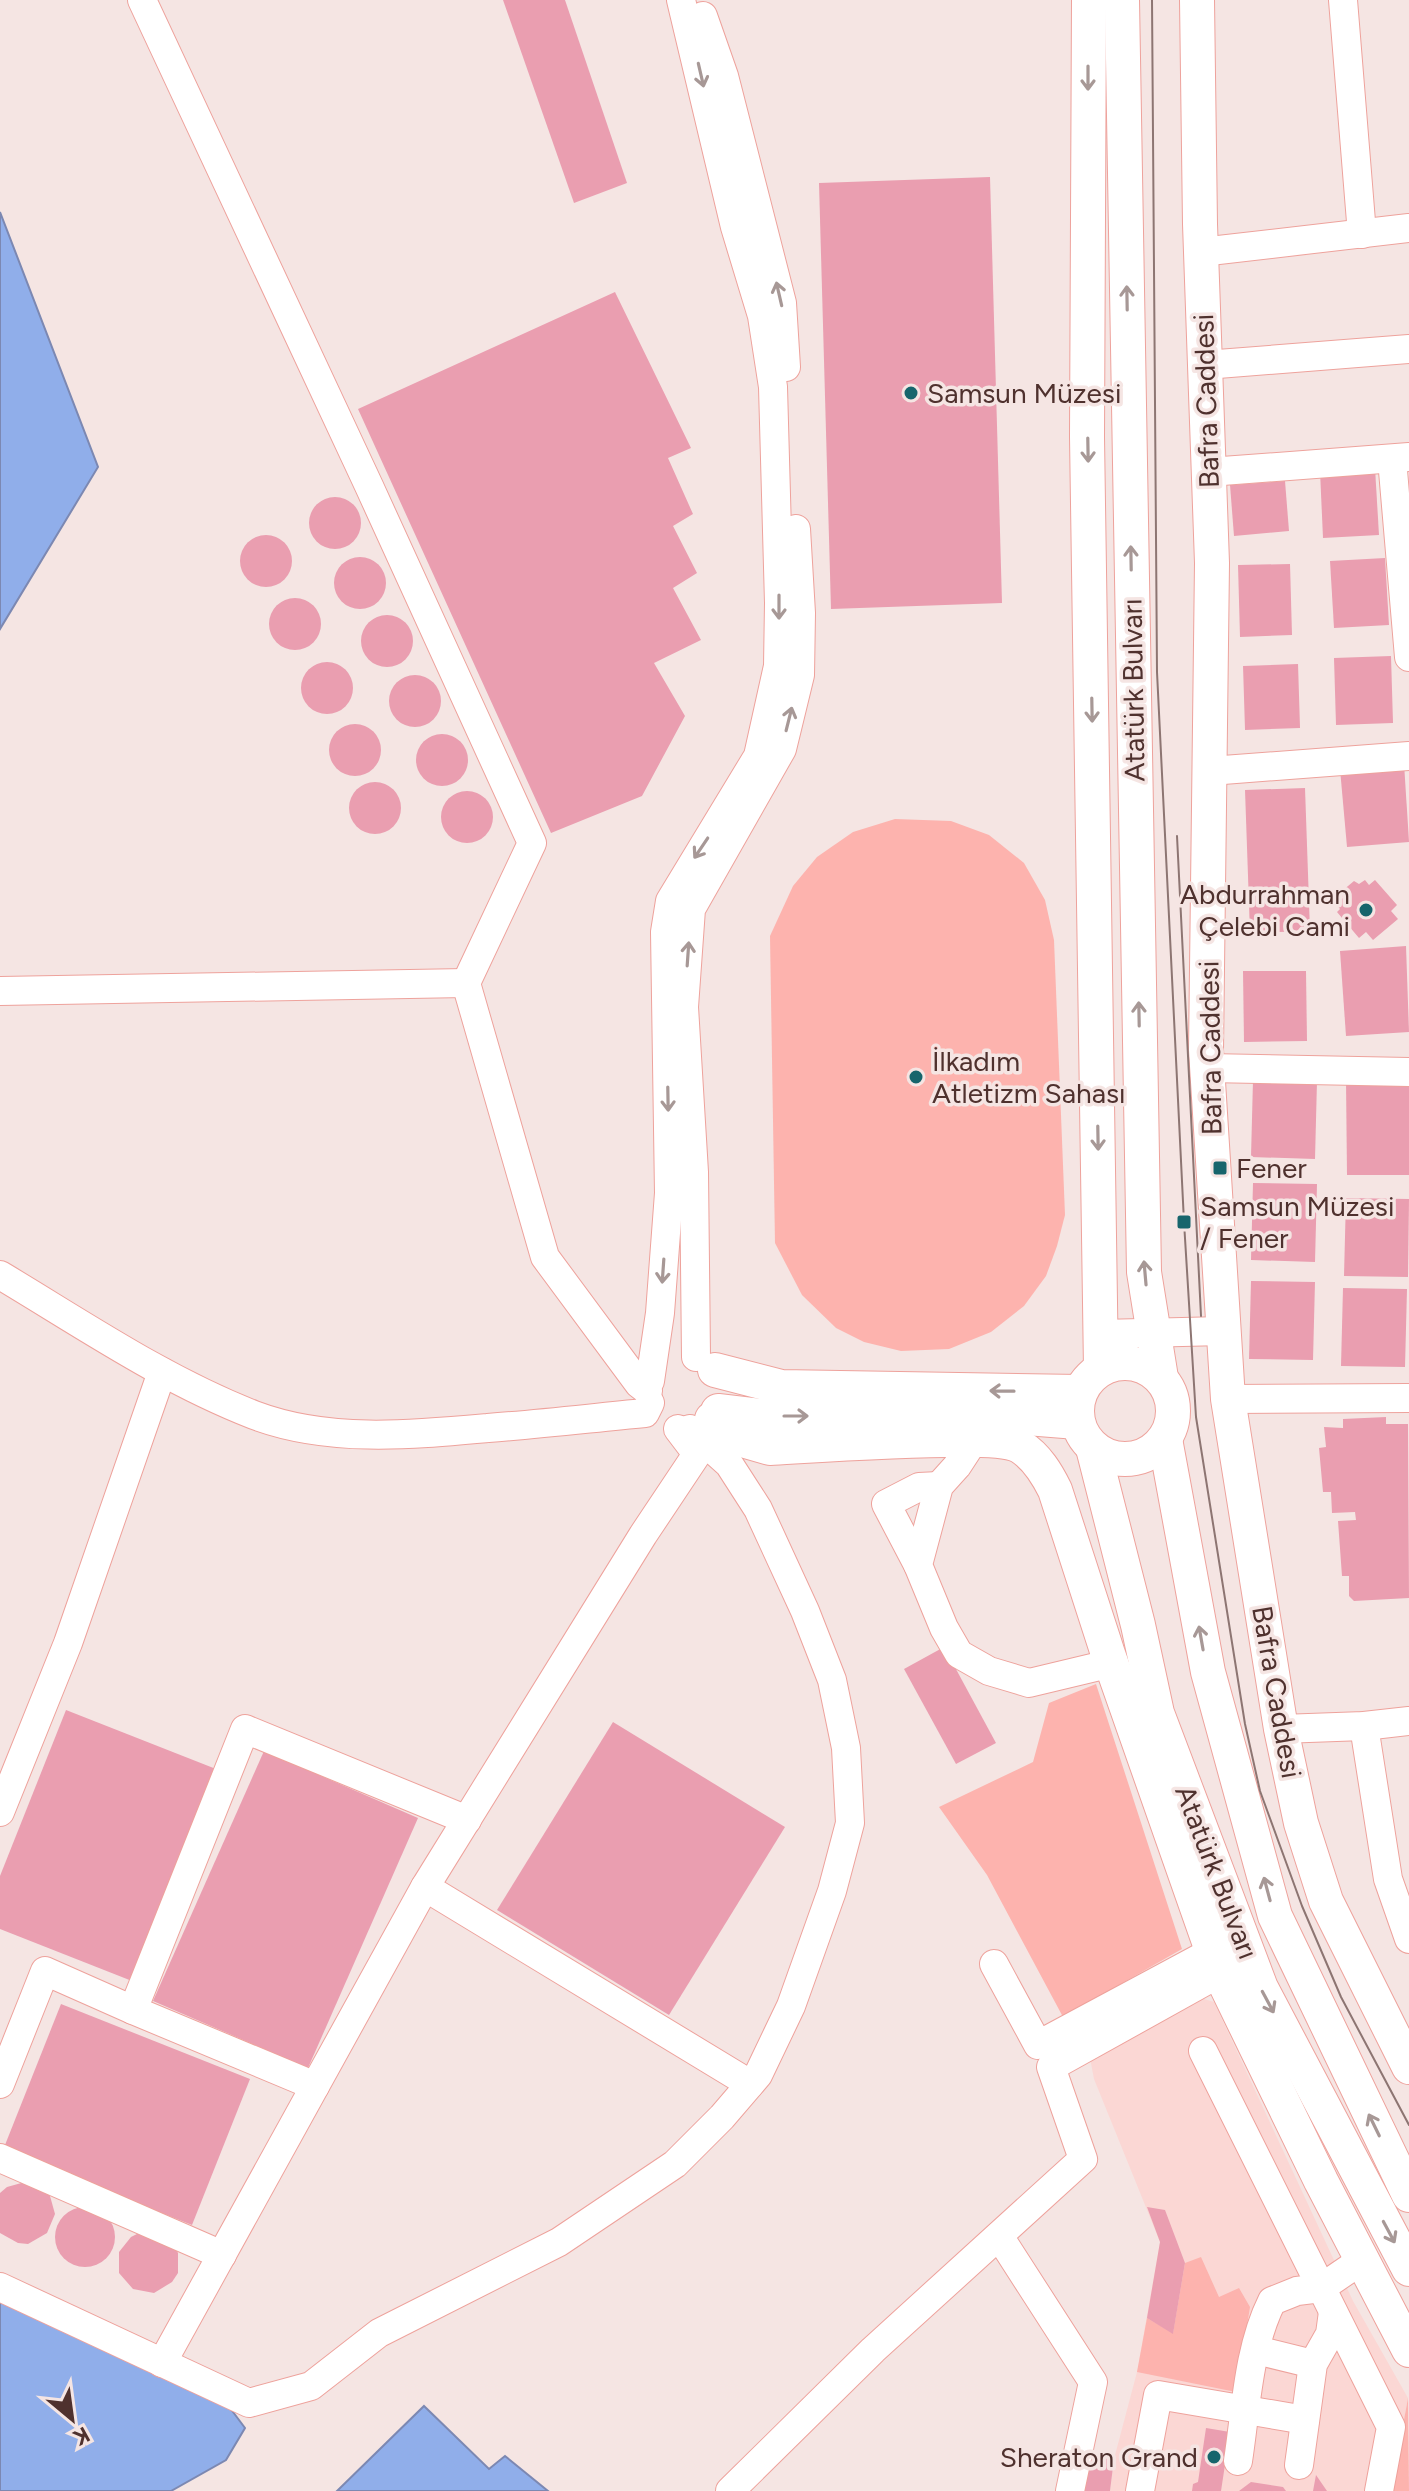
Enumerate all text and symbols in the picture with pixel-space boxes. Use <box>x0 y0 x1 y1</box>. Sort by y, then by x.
one-way arrow <box>694 62 709 88</box>
one-way arrow <box>1080 64 1096 91</box>
one-way arrow <box>771 281 786 307</box>
one-way arrow <box>1119 285 1134 312</box>
street label: Bafra Caddesi <box>1186 313 1226 489</box>
place label: Samsun Müzesi <box>927 376 1121 410</box>
marker: Samsun Müzesi <box>902 384 920 402</box>
one-way arrow <box>1080 436 1095 463</box>
one-way arrow <box>1123 545 1138 572</box>
one-way arrow <box>771 593 787 620</box>
street label: Atatürk Bulvarı <box>1114 598 1152 782</box>
one-way arrow <box>1084 696 1100 723</box>
one-way arrow <box>782 707 797 733</box>
one-way arrow <box>693 837 709 859</box>
place label: Abdurrahman Çelebi Cami <box>1180 877 1350 943</box>
marker: Abdurrahman Çelebi Cami <box>1357 901 1375 919</box>
one-way arrow <box>681 941 696 968</box>
street label: Bafra Caddesi <box>1191 960 1229 1136</box>
one-way arrow <box>1131 1001 1147 1028</box>
place label: İlkadım Atletizm Sahası <box>932 1044 1125 1110</box>
marker: İlkadım Atletizm Sahası <box>907 1068 925 1086</box>
one-way arrow <box>660 1085 675 1112</box>
one-way arrow <box>1090 1124 1106 1151</box>
place label: Fener <box>1236 1151 1307 1185</box>
marker: Fener <box>1211 1159 1229 1177</box>
place label: Samsun Müzesi / Fener <box>1200 1189 1394 1255</box>
marker: Samsun Müzesi / Fener <box>1175 1213 1193 1231</box>
one-way arrow <box>655 1257 670 1284</box>
one-way arrow <box>1138 1261 1153 1287</box>
one-way arrow <box>989 1383 1016 1398</box>
one-way arrow <box>782 1409 809 1424</box>
street label: Bafra Caddesi <box>1245 1603 1309 1781</box>
one-way arrow <box>1193 1625 1208 1651</box>
street label: Atatürk Bulvarı <box>1168 1780 1266 1964</box>
one-way arrow <box>1259 1876 1274 1902</box>
one-way arrow <box>1261 1989 1277 2013</box>
one-way arrow <box>1366 2114 1381 2138</box>
one-way arrow <box>1382 2220 1398 2243</box>
north arrow <box>32 2379 112 2459</box>
text: K <box>68 2421 94 2452</box>
place label: Sheraton Grand <box>1000 2440 1198 2474</box>
marker: Sheraton Grand <box>1205 2448 1223 2466</box>

